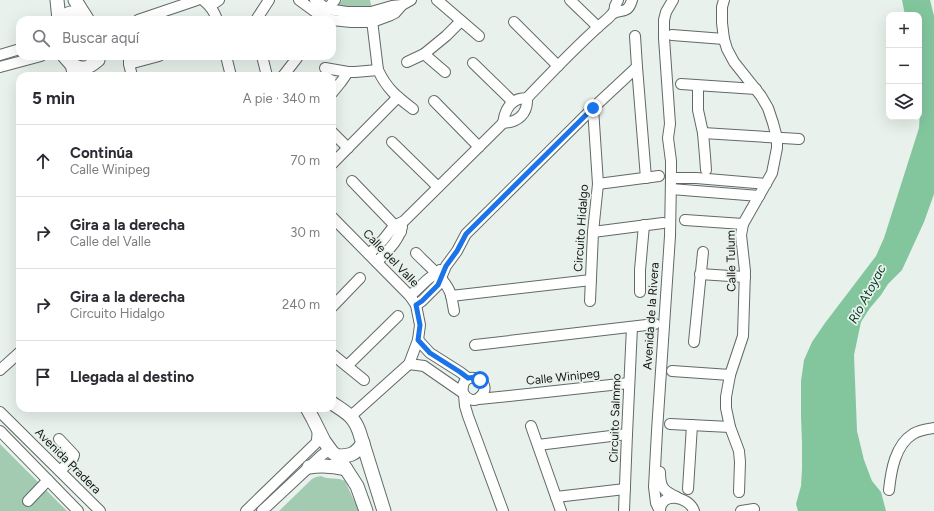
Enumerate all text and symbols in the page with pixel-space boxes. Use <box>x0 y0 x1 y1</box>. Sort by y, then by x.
map controls <box>886 12 922 120</box>
button: + <box>886 12 922 48</box>
search box <box>16 16 336 60</box>
icon: search <box>30 27 52 49</box>
text: Buscar aquí <box>62 29 139 47</box>
button: − <box>886 48 922 84</box>
button: layers <box>886 84 922 120</box>
text: 5 min <box>32 88 75 108</box>
text: A pie · 340 m <box>243 91 320 106</box>
route end <box>584 99 602 117</box>
text: Continúa <box>70 144 133 162</box>
icon: ahead <box>32 150 54 172</box>
text: 70 m <box>290 153 320 168</box>
text: Calle Winipeg <box>70 162 150 177</box>
street label: Circuito Hidalgo <box>571 184 591 272</box>
text: Gira a la derecha <box>70 216 185 234</box>
icon: right <box>32 222 54 244</box>
text: 30 m <box>290 225 320 240</box>
street label: Calle del Valle <box>360 226 422 290</box>
street label: Calle Tulum <box>723 230 739 292</box>
text: Calle del Valle <box>70 234 151 249</box>
street label: Avenida de la Rivera <box>640 262 662 370</box>
water label: Río Atoyac <box>845 262 889 326</box>
text: Gira a la derecha <box>70 288 185 306</box>
icon: right <box>32 294 54 316</box>
text: 240 m <box>282 297 320 312</box>
text: Circuito Hidalgo <box>70 306 165 321</box>
icon: arrive <box>32 366 54 388</box>
street label: Calle Winipeg <box>525 366 601 388</box>
text: Llegada al destino <box>70 368 194 386</box>
route start <box>471 371 489 389</box>
street label: Circuito Salmmo <box>606 373 624 463</box>
street label: Avenida Pradera <box>32 425 104 497</box>

